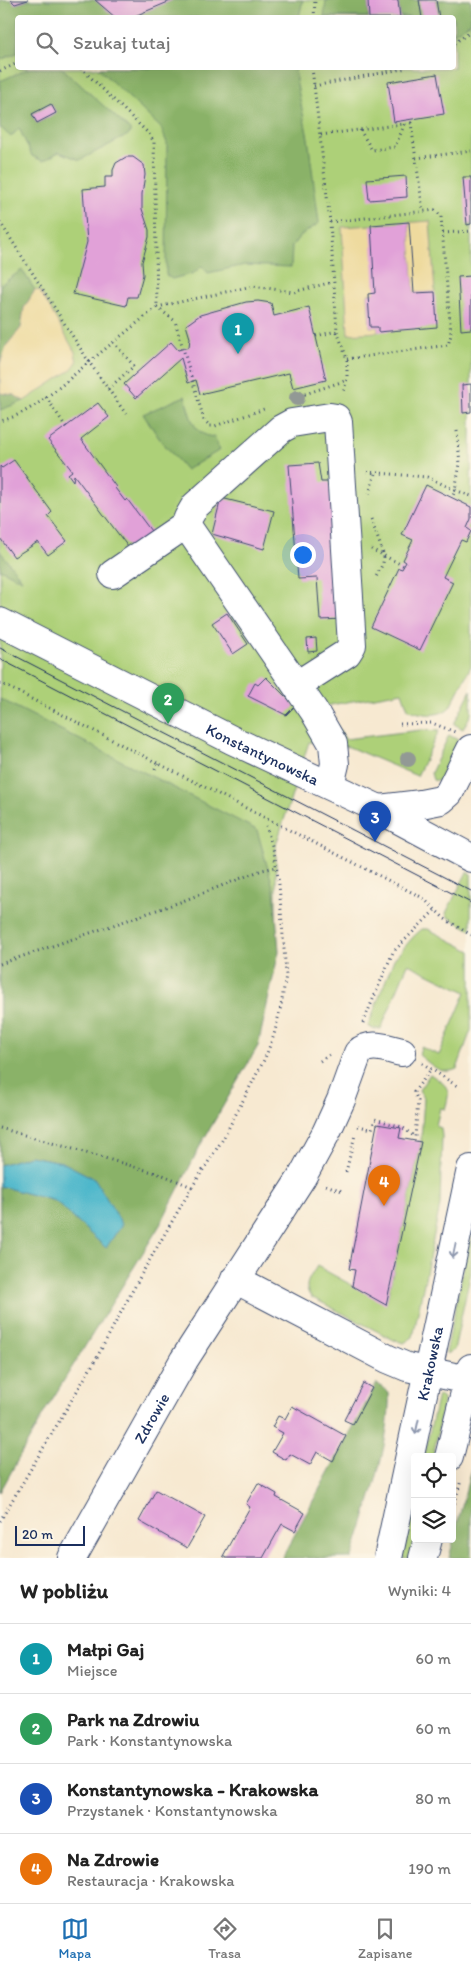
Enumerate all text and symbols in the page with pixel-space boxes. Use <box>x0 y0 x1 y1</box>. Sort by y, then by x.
search box <box>15 15 456 70</box>
icon: search <box>33 29 61 57</box>
text: Szukaj tutaj <box>73 31 170 54</box>
pin: 1 <box>222 313 254 354</box>
your location <box>290 542 316 568</box>
pin: 2 <box>152 683 184 724</box>
street label: Konstantynowska <box>203 719 323 789</box>
pin: 3 <box>359 801 391 842</box>
pin: 4 <box>368 1165 400 1206</box>
one-way arrow <box>448 1243 458 1259</box>
street label: Krakowska <box>412 1324 447 1402</box>
street label: Zdrowie <box>129 1389 173 1446</box>
one-way arrow <box>412 1419 421 1435</box>
map controls <box>411 1453 456 1543</box>
button: locate <box>411 1453 456 1498</box>
button: layers <box>411 1498 456 1543</box>
scale bar <box>15 1523 85 1546</box>
text: 20 m <box>22 1526 53 1543</box>
text: W pobliżu <box>20 1578 108 1603</box>
text: Wyniki: 4 <box>388 1581 451 1600</box>
text: Małpi Gaj <box>67 1638 144 1661</box>
text: 1 <box>32 1649 40 1668</box>
text: 60 m <box>416 1649 451 1668</box>
text: Miejsce <box>67 1661 118 1680</box>
text: Park na Zdrowiu <box>67 1708 199 1731</box>
text: 2 <box>32 1719 40 1738</box>
text: 60 m <box>416 1719 451 1738</box>
text: Park · Konstantynowska <box>67 1731 232 1750</box>
text: Konstantynowska - Krakowska <box>67 1778 318 1801</box>
text: 3 <box>32 1789 40 1808</box>
text: 80 m <box>415 1789 451 1808</box>
text: Przystanek · Konstantynowska <box>67 1801 278 1820</box>
text: Na Zdrowie <box>67 1848 159 1871</box>
text: 4 <box>31 1859 41 1878</box>
text: 190 m <box>408 1859 451 1878</box>
text: Restauracja · Krakowska <box>67 1871 235 1890</box>
tab: Mapa <box>59 1915 91 1962</box>
tab: Trasa <box>208 1915 241 1962</box>
tab: Zapisane <box>358 1915 412 1962</box>

